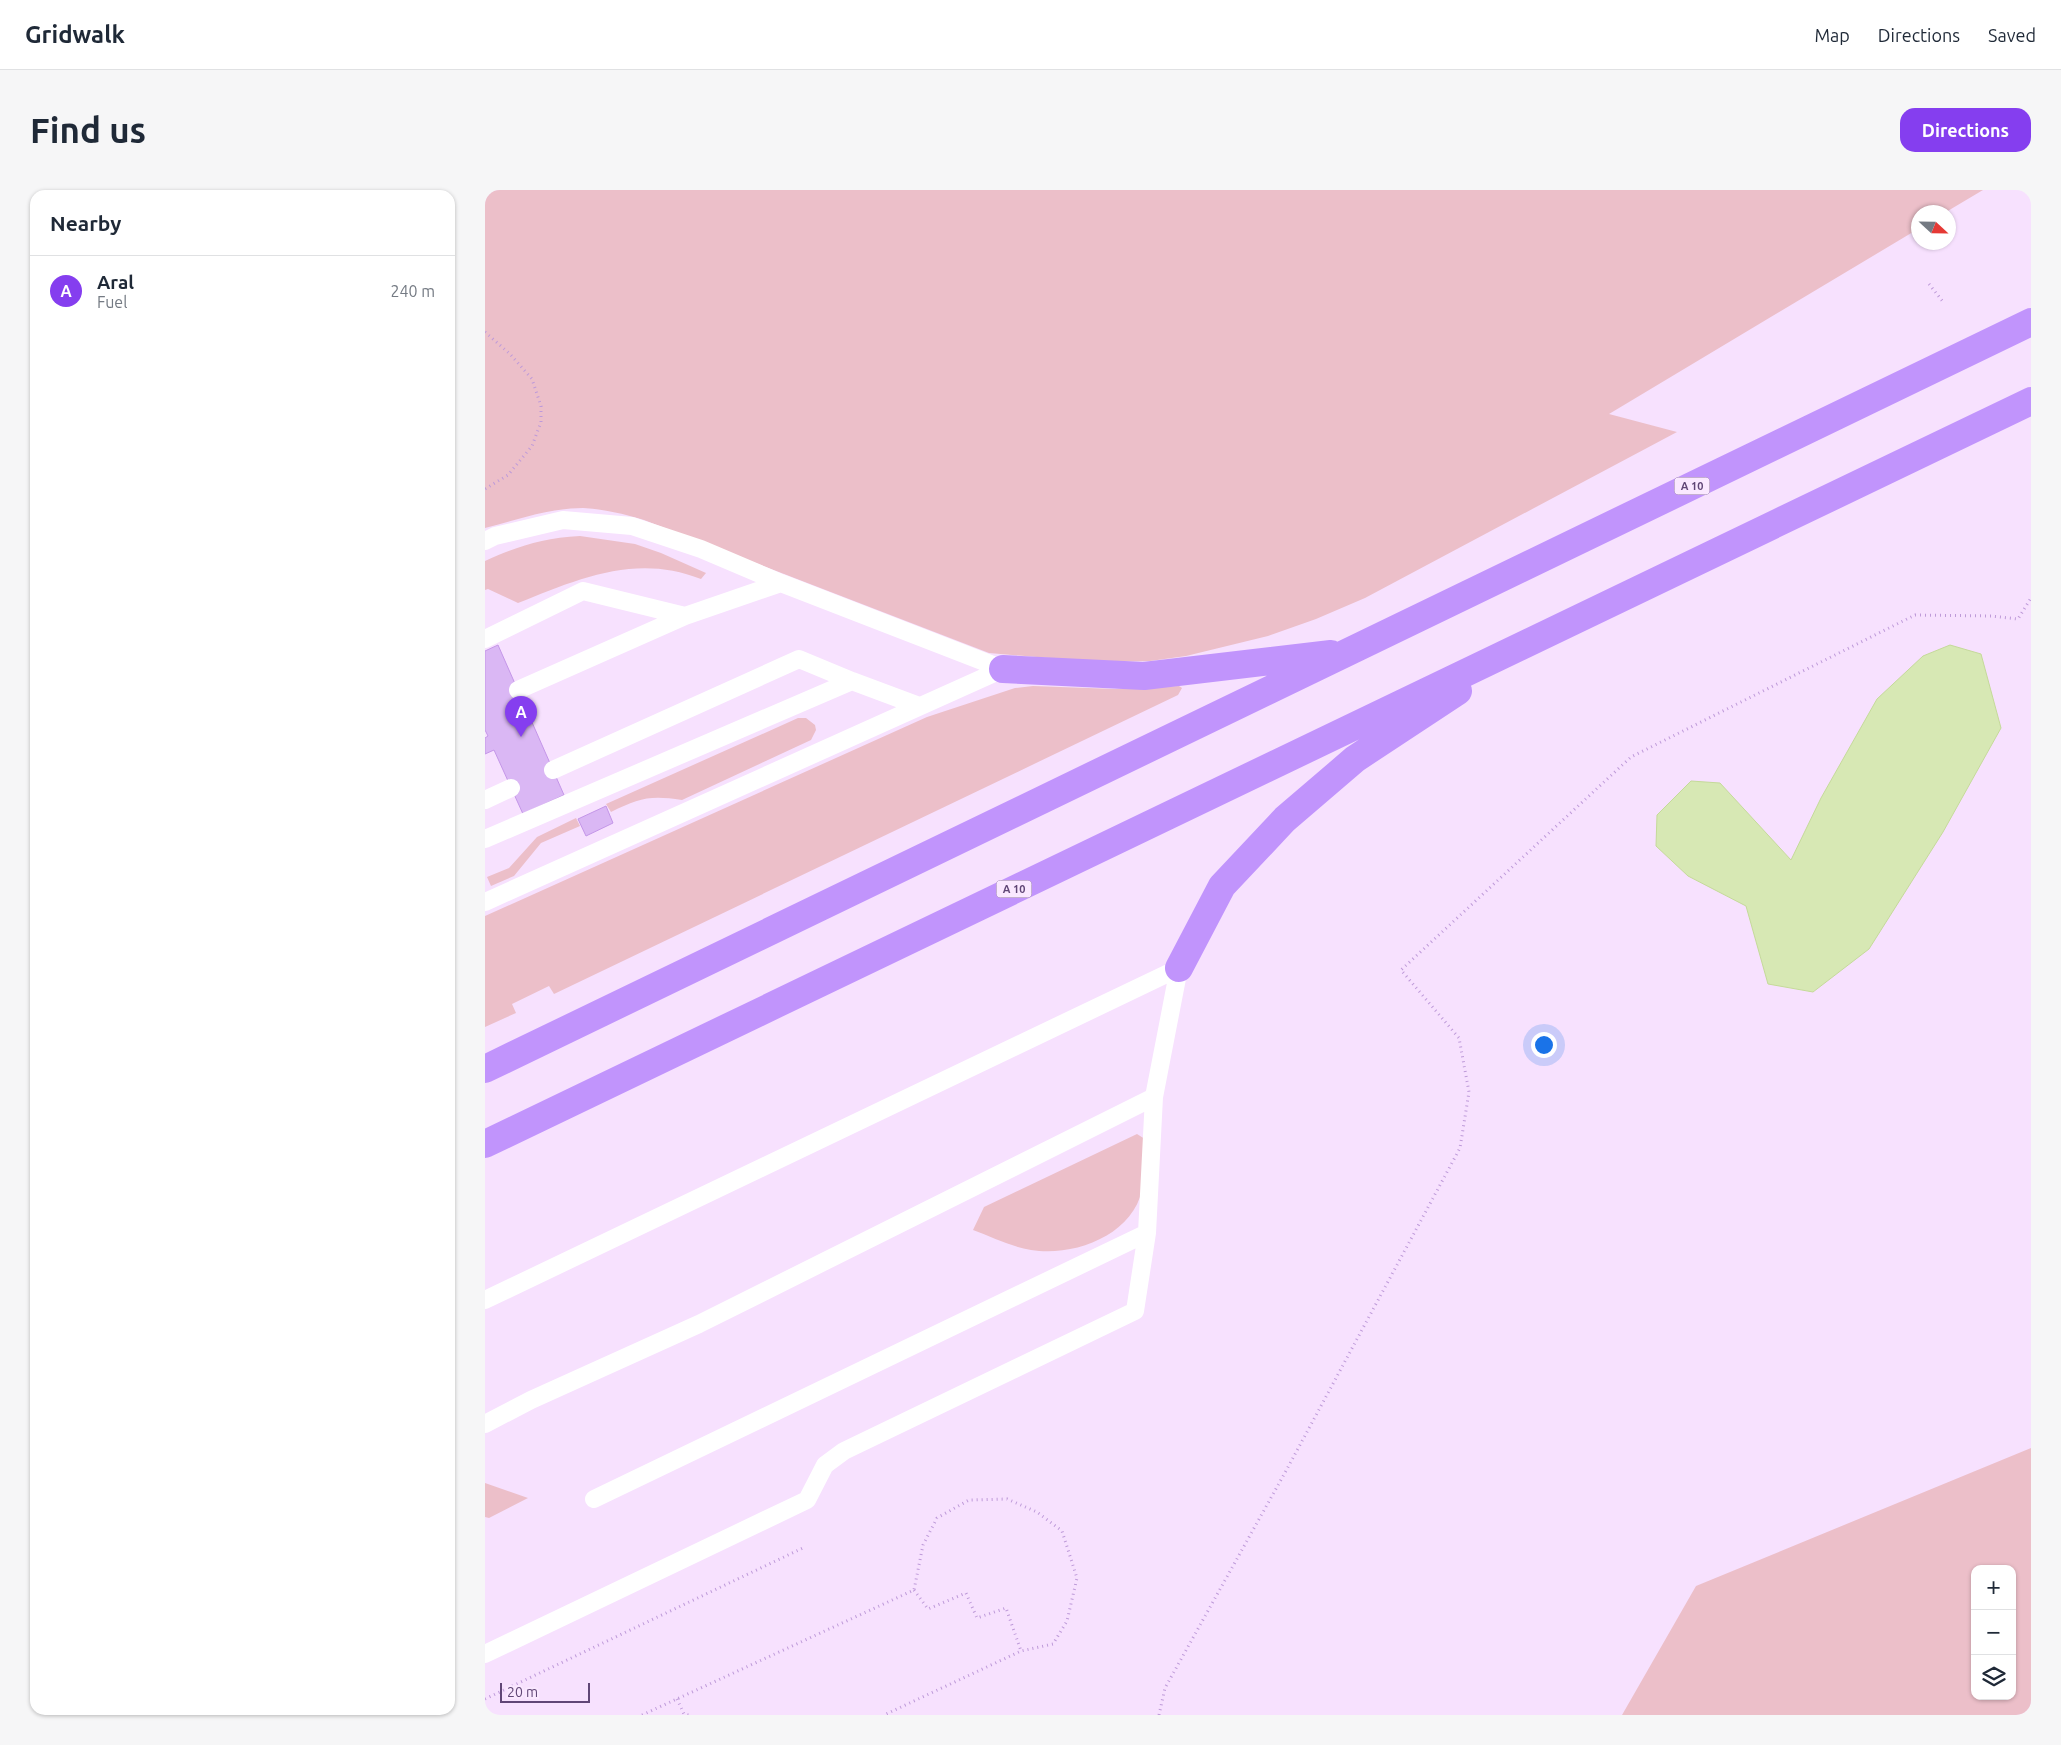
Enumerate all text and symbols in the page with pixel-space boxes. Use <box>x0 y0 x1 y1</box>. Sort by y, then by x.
text: Gridwalk <box>25 21 125 48</box>
text: Map <box>1814 25 1850 45</box>
text: Directions <box>1878 25 1960 45</box>
text: Saved <box>1988 25 2036 45</box>
button: Directions <box>1900 108 2031 152</box>
text: Find us <box>30 110 146 150</box>
north arrow <box>1911 205 1956 250</box>
text: Nearby <box>50 211 121 235</box>
text: Aral <box>97 271 134 293</box>
text: A <box>60 282 72 300</box>
text: 240 m <box>390 282 435 300</box>
text: Fuel <box>97 293 127 311</box>
road number: A 10 <box>1675 478 1709 494</box>
pin: A <box>505 696 537 737</box>
road number: A 10 <box>997 881 1031 898</box>
your location <box>1531 1032 1557 1058</box>
map controls <box>1971 1565 2016 1700</box>
button: + <box>1971 1565 2016 1610</box>
button: − <box>1971 1610 2016 1655</box>
button: layers <box>1971 1655 2016 1700</box>
scale bar <box>500 1680 590 1703</box>
text: 20 m <box>507 1684 538 1700</box>

